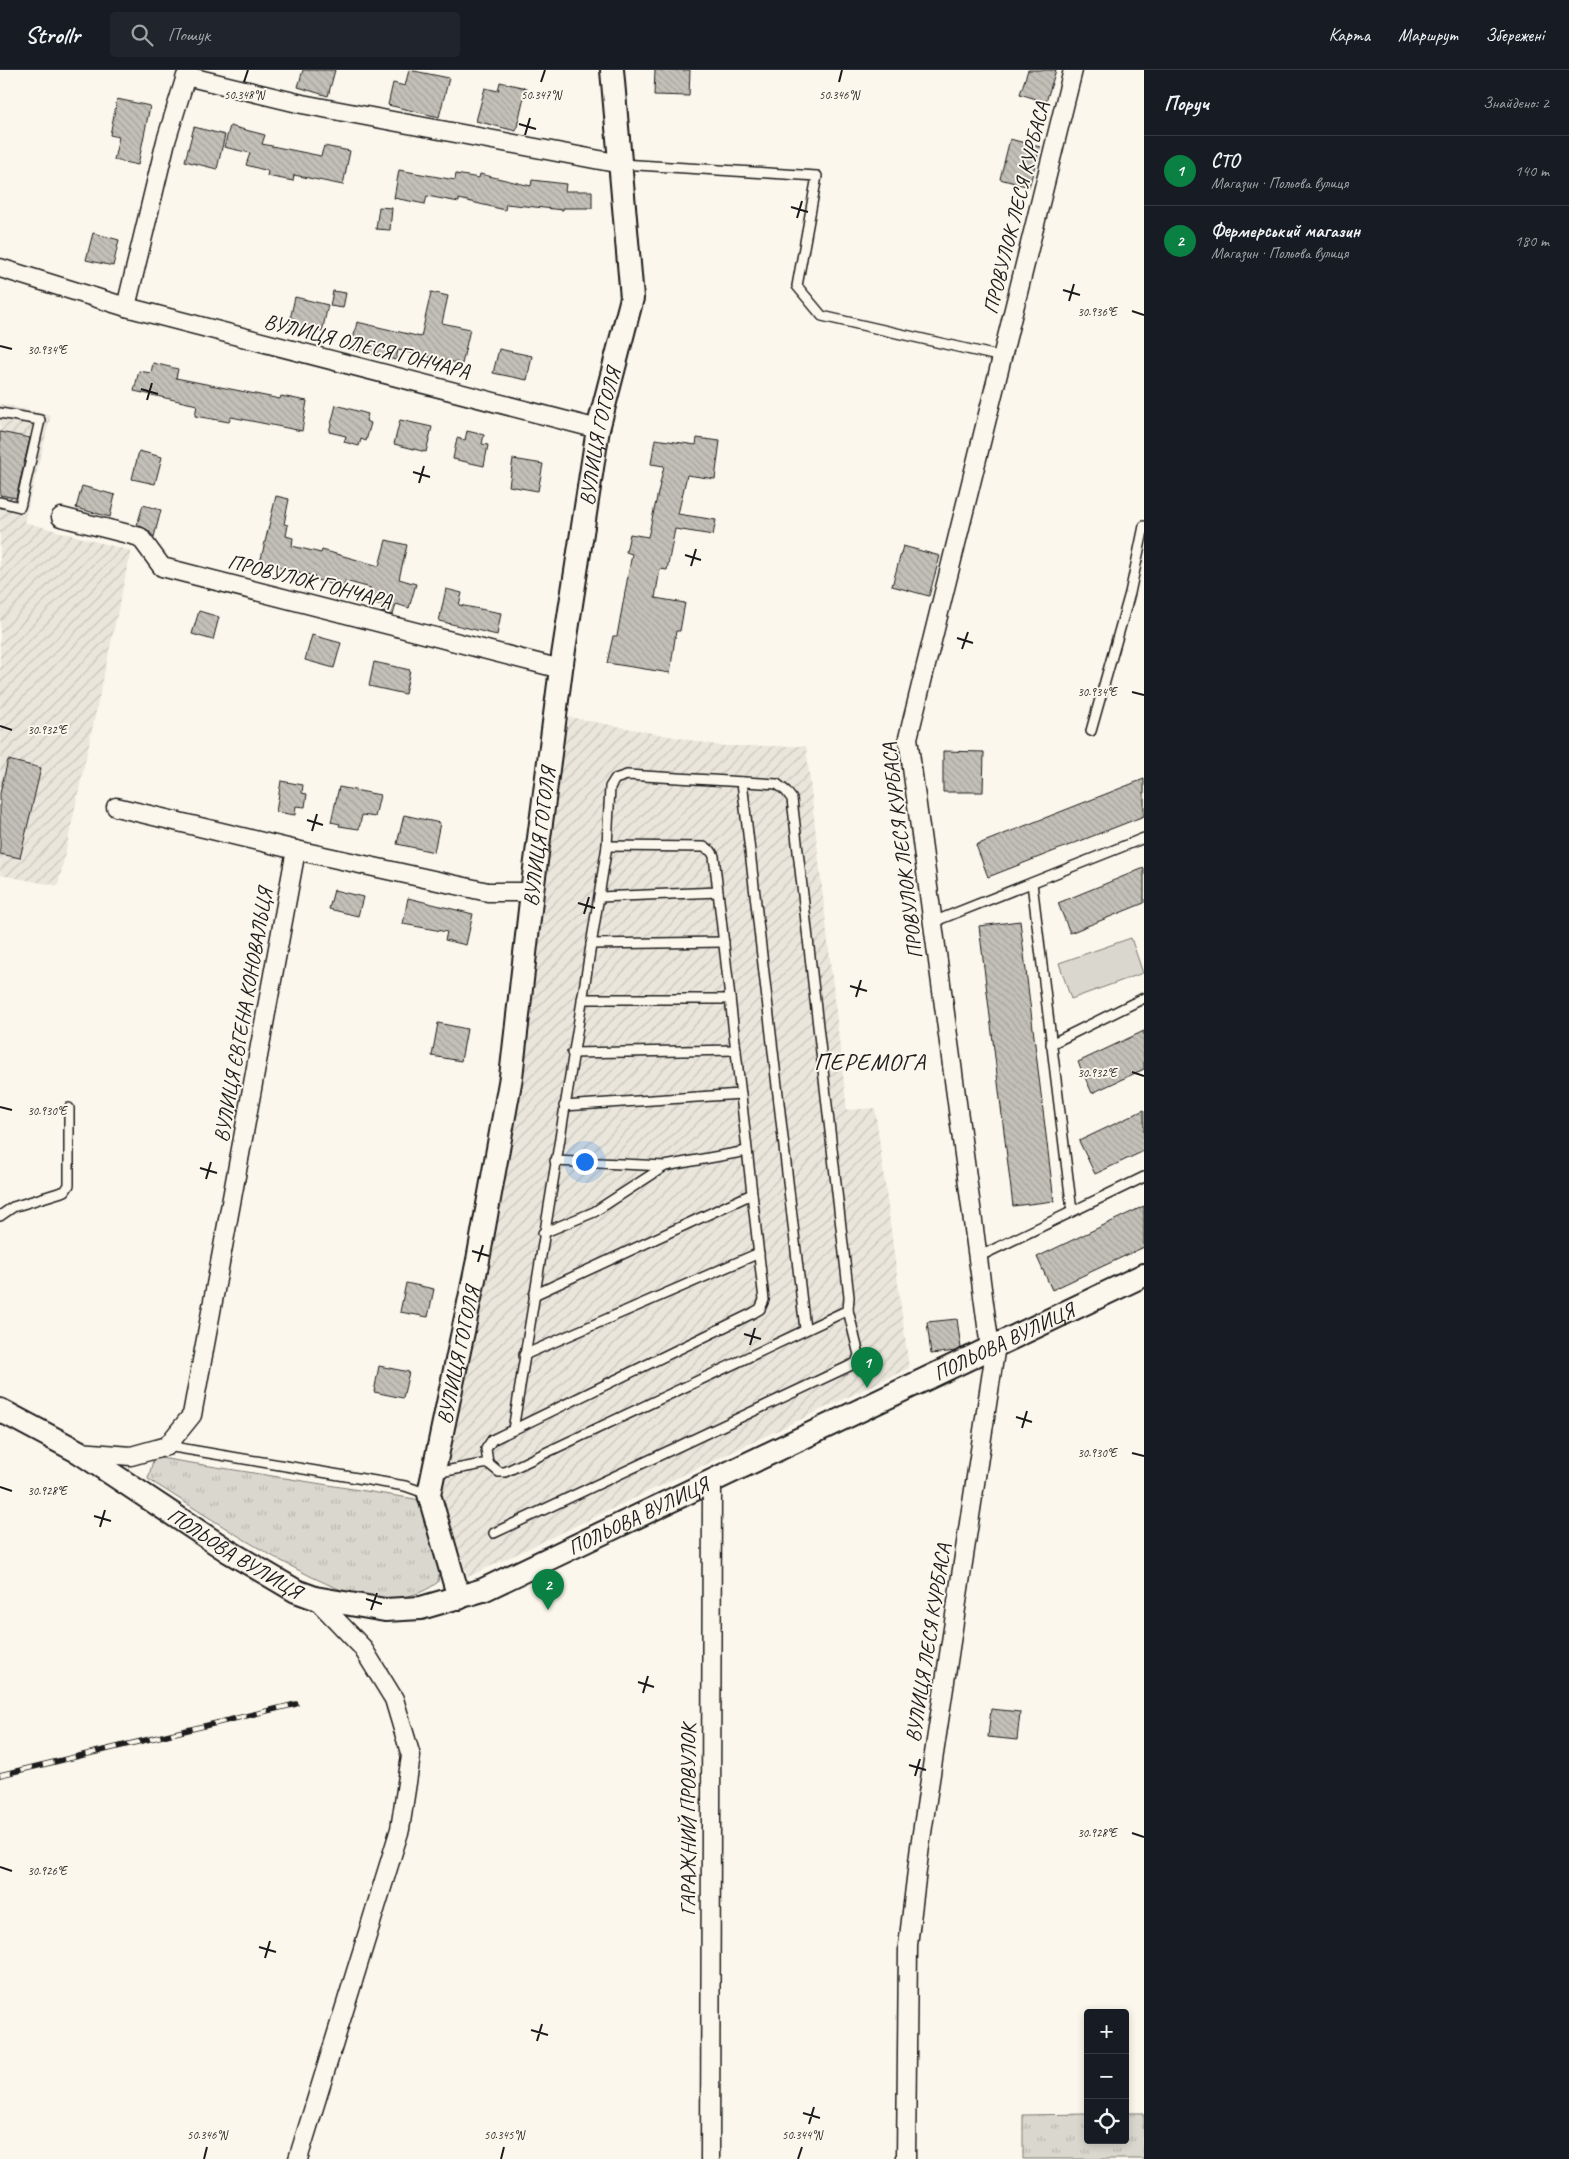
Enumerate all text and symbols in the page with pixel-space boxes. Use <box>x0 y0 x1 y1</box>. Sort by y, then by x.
search box <box>110 12 460 57</box>
text: Strollr <box>25 20 80 50</box>
icon: search <box>128 21 156 49</box>
text: Пошук <box>168 23 210 47</box>
text: Карта <box>1329 24 1370 46</box>
text: Маршрут <box>1398 24 1457 46</box>
text: Збережені <box>1485 24 1544 46</box>
text: 50.348°N <box>224 87 266 103</box>
text: 50.347°N <box>521 87 563 103</box>
text: 50.346°N <box>819 87 861 103</box>
text: Поруч <box>1164 90 1209 116</box>
text: Знайдено: 2 <box>1483 93 1549 113</box>
street label: ПРОВУЛОК ЛЕСЯ КУРБАСА <box>977 99 1055 317</box>
text: СТО <box>1211 149 1239 173</box>
text: 1 <box>1176 161 1184 181</box>
text: 140 m <box>1515 161 1549 181</box>
text: Магазин · Польова вулиця <box>1211 173 1348 193</box>
text: Фермерський магазин <box>1211 219 1360 243</box>
text: 2 <box>1176 231 1184 251</box>
text: 180 m <box>1515 231 1549 251</box>
text: Магазин · Польова вулиця <box>1211 243 1348 263</box>
text: 30.936°E <box>1077 304 1118 320</box>
street label: ВУЛИЦЯ ОЛЕСЯ ГОНЧАРА <box>261 308 473 384</box>
text: 30.934°E <box>27 342 68 358</box>
street label: ВУЛИЦЯ ГОГОЛЯ <box>573 362 627 507</box>
street label: ПРОВУЛОК ГОНЧАРА <box>225 548 395 614</box>
text: 30.934°E <box>1077 684 1118 700</box>
text: 30.932°E <box>27 722 68 738</box>
street label: ПРОВУЛОК ЛЕСЯ КУРБАСА <box>876 741 928 961</box>
street label: ВУЛИЦЯ ГОГОЛЯ <box>517 763 561 908</box>
street label: ВУЛИЦЯ ЄВГЕНА КОНОВАЛЬЦЯ <box>208 883 279 1144</box>
district label: ПЕРЕМОГА <box>814 1047 926 1077</box>
text: 30.932°E <box>1077 1065 1118 1081</box>
text: 30.930°E <box>27 1103 68 1119</box>
your location <box>572 1149 598 1175</box>
street label: ВУЛИЦЯ ГОГОЛЯ <box>431 1281 486 1426</box>
street label: ПОЛЬОВА ВУЛИЦЯ <box>929 1296 1081 1386</box>
pin: 1 <box>851 1347 883 1388</box>
text: 30.930°E <box>1077 1445 1118 1461</box>
street label: ПОЛЬОВА ВУЛИЦЯ <box>564 1470 715 1561</box>
text: 30.928°E <box>27 1483 68 1499</box>
street label: ПОЛЬОВА ВУЛИЦЯ <box>163 1502 309 1606</box>
street label: ВУЛИЦЯ ЛЕСЯ КУРБАСА <box>899 1542 957 1744</box>
pin: 2 <box>532 1569 564 1610</box>
street label: ГАРАЖНИЙ ПРОВУЛОК <box>675 1721 701 1916</box>
text: 30.928°E <box>1077 1825 1118 1841</box>
text: 30.926°E <box>27 1863 68 1879</box>
map controls <box>1084 2009 1129 2144</box>
button: + <box>1084 2009 1129 2054</box>
button: − <box>1084 2054 1129 2099</box>
button: locate <box>1084 2099 1129 2144</box>
text: 50.346°N <box>187 2127 229 2143</box>
text: 50.345°N <box>484 2127 526 2143</box>
text: 50.344°N <box>782 2127 824 2143</box>

